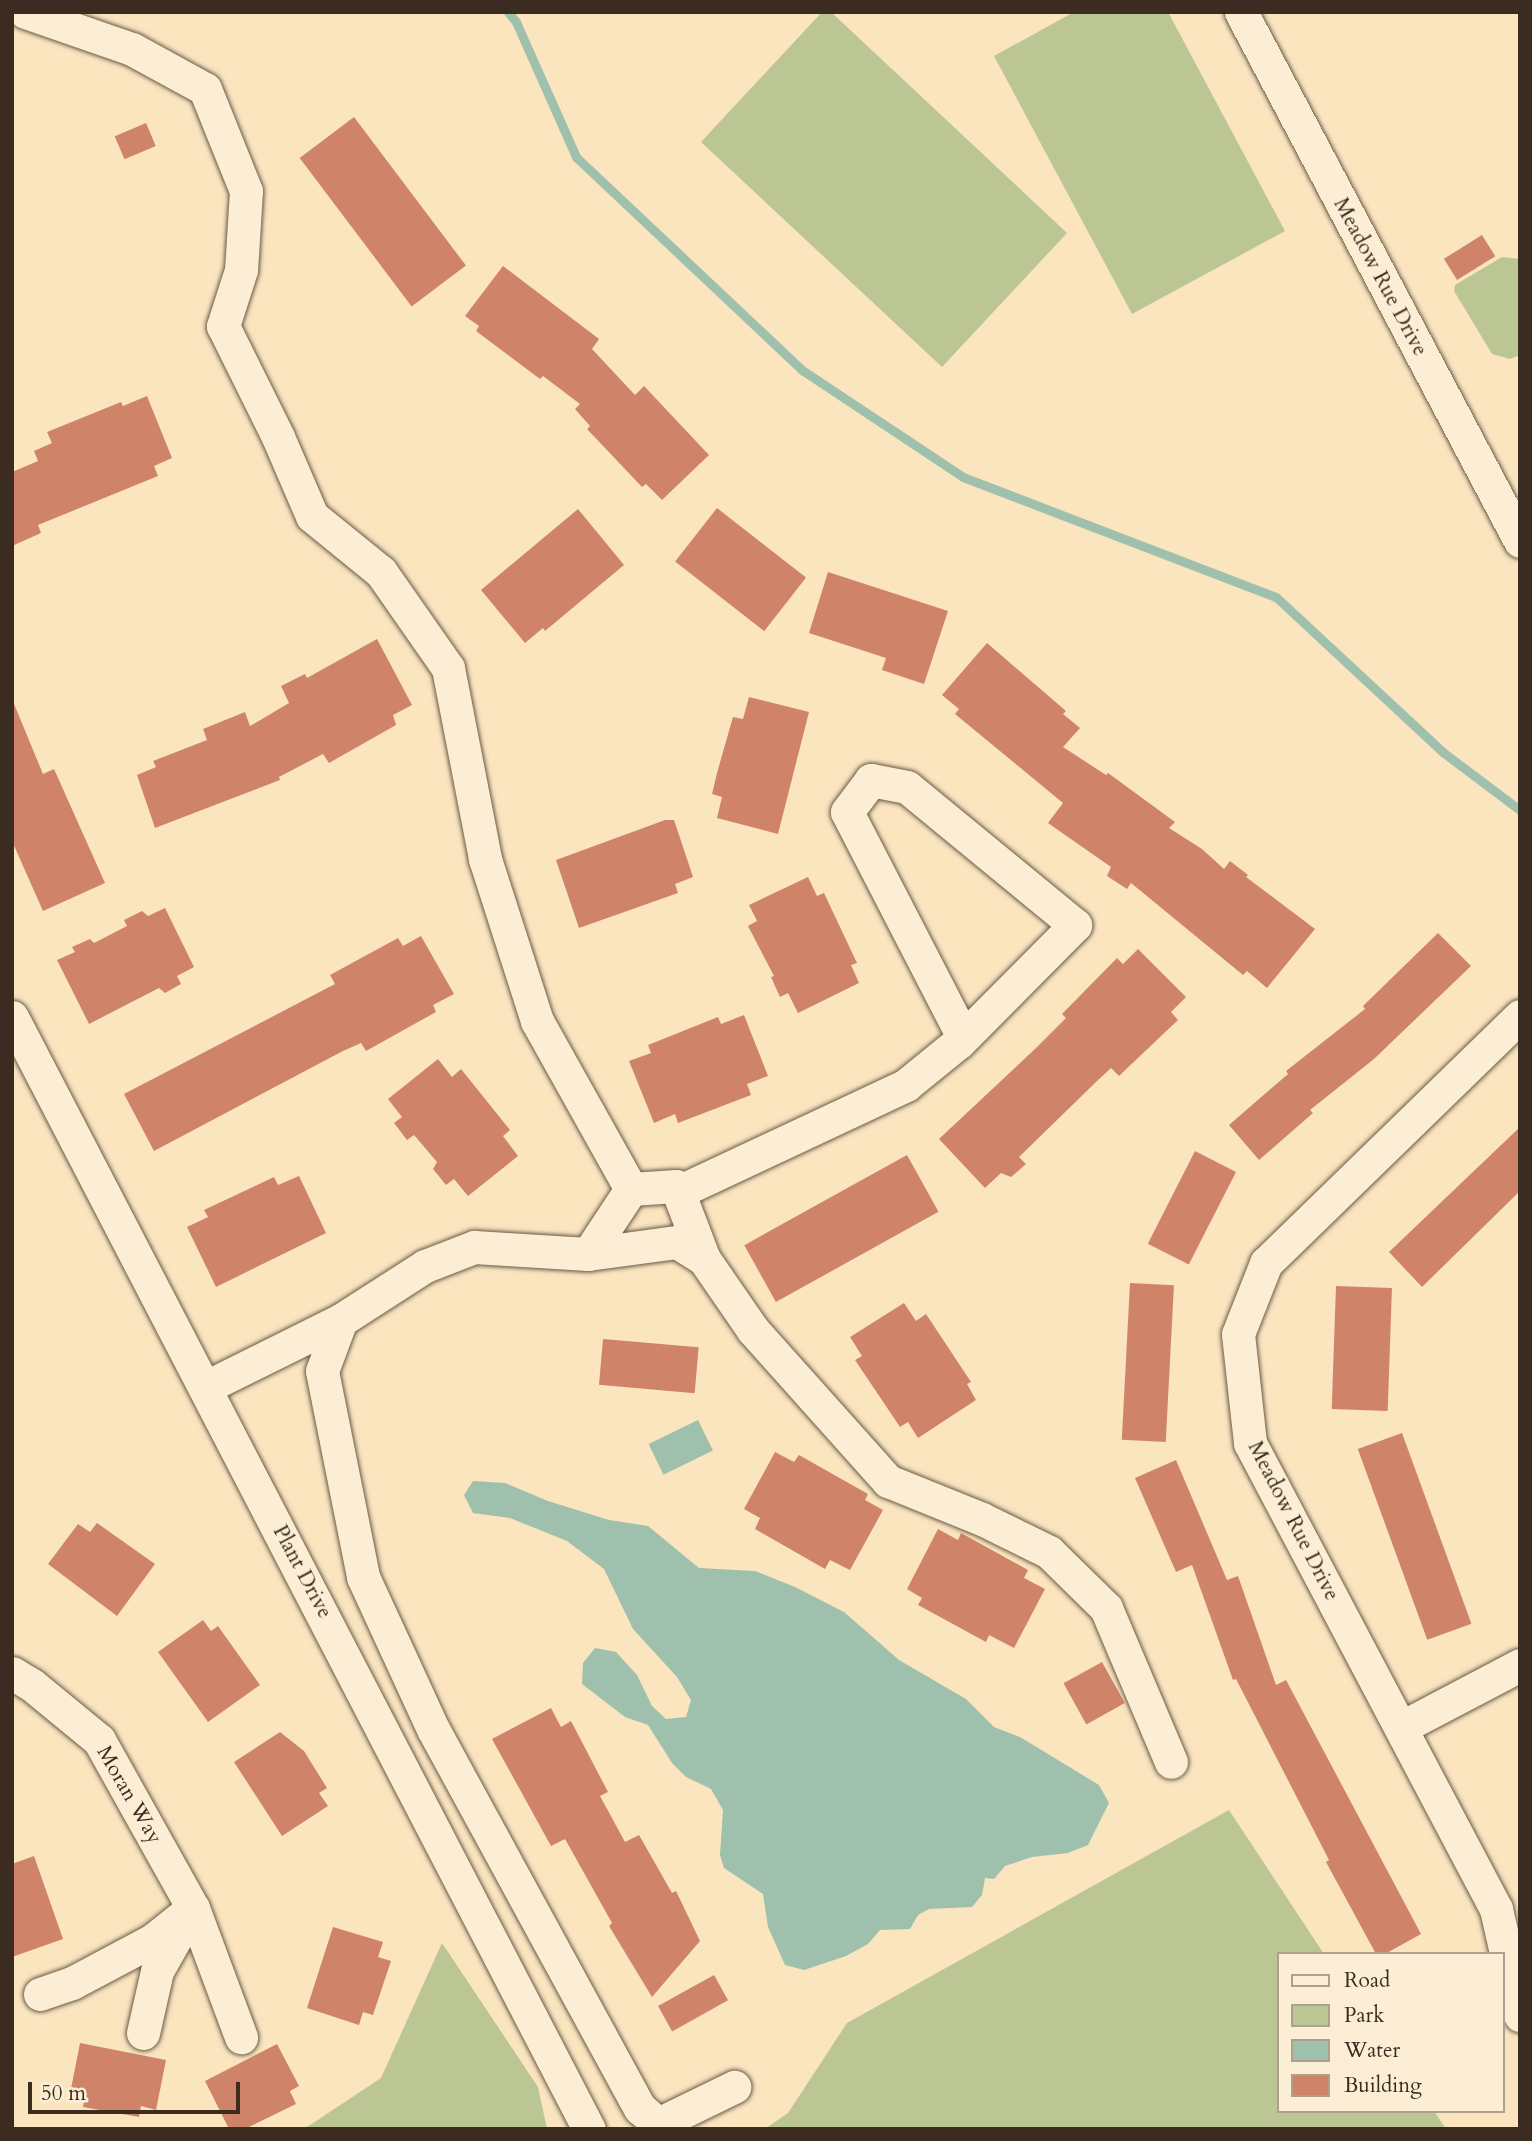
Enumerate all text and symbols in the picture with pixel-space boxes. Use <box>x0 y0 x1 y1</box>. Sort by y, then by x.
street label: Meadow Rue Drive <box>1328 194 1432 360</box>
street label: Meadow Rue Drive <box>1242 1437 1344 1605</box>
street label: Plant Drive <box>267 1521 337 1623</box>
street label: Moran Way <box>91 1742 167 1848</box>
legend <box>1276 1952 1504 2113</box>
text: Road <box>1344 1966 1390 1995</box>
text: Park <box>1344 2001 1384 2030</box>
text: Water <box>1344 2036 1400 2065</box>
scale bar <box>32 2068 243 2112</box>
text: Building <box>1344 2071 1422 2100</box>
text: 50 m <box>41 2079 86 2108</box>

